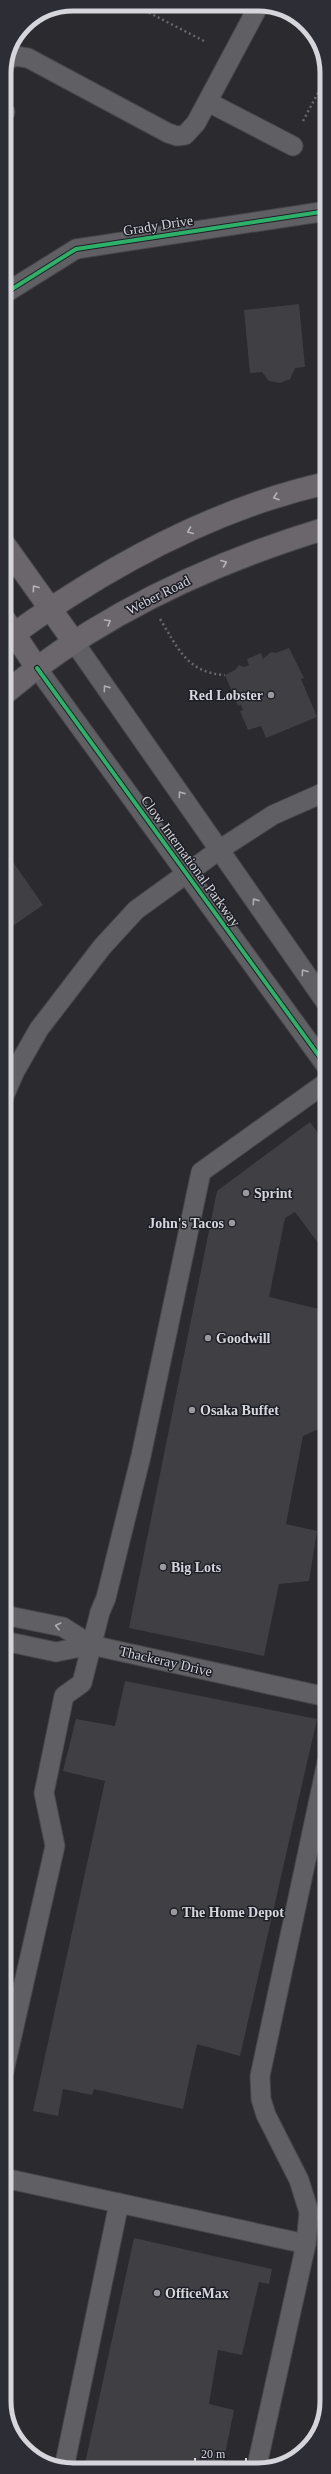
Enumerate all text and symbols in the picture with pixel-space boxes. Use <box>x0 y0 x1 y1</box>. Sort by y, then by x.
street label: Grady Drive <box>122 213 194 238</box>
one-way arrow <box>273 492 280 501</box>
one-way arrow <box>187 526 194 534</box>
one-way arrow <box>220 560 227 568</box>
street label: Weber Road <box>124 573 192 618</box>
one-way arrow <box>33 585 40 592</box>
one-way arrow <box>104 619 111 626</box>
one-way arrow <box>104 685 111 692</box>
place label: Red Lobster <box>189 688 263 703</box>
marker: Red Lobster <box>266 690 276 700</box>
one-way arrow <box>179 792 186 799</box>
street label: Clow International Parkway <box>138 793 243 930</box>
one-way arrow <box>252 898 260 905</box>
one-way arrow <box>301 969 309 976</box>
place label: Sprint <box>254 1186 292 1201</box>
marker: Sprint <box>241 1188 251 1198</box>
place label: John's Tacos <box>148 1216 225 1231</box>
marker: John's Tacos <box>227 1218 237 1228</box>
place label: Goodwill <box>216 1331 271 1346</box>
marker: Goodwill <box>203 1333 213 1343</box>
place label: Osaka Buffet <box>200 1403 279 1418</box>
marker: Osaka Buffet <box>187 1405 197 1415</box>
place label: Big Lots <box>171 1560 222 1575</box>
marker: Big Lots <box>158 1562 168 1572</box>
one-way arrow <box>54 1622 61 1631</box>
street label: Thackeray Drive <box>118 1644 214 1679</box>
place label: The Home Depot <box>182 1905 284 1920</box>
marker: The Home Depot <box>169 1907 179 1917</box>
place label: OfficeMax <box>165 2286 229 2301</box>
marker: OfficeMax <box>152 2288 162 2298</box>
scale bar <box>195 2440 246 2466</box>
text: 20 m <box>201 2447 226 2461</box>

